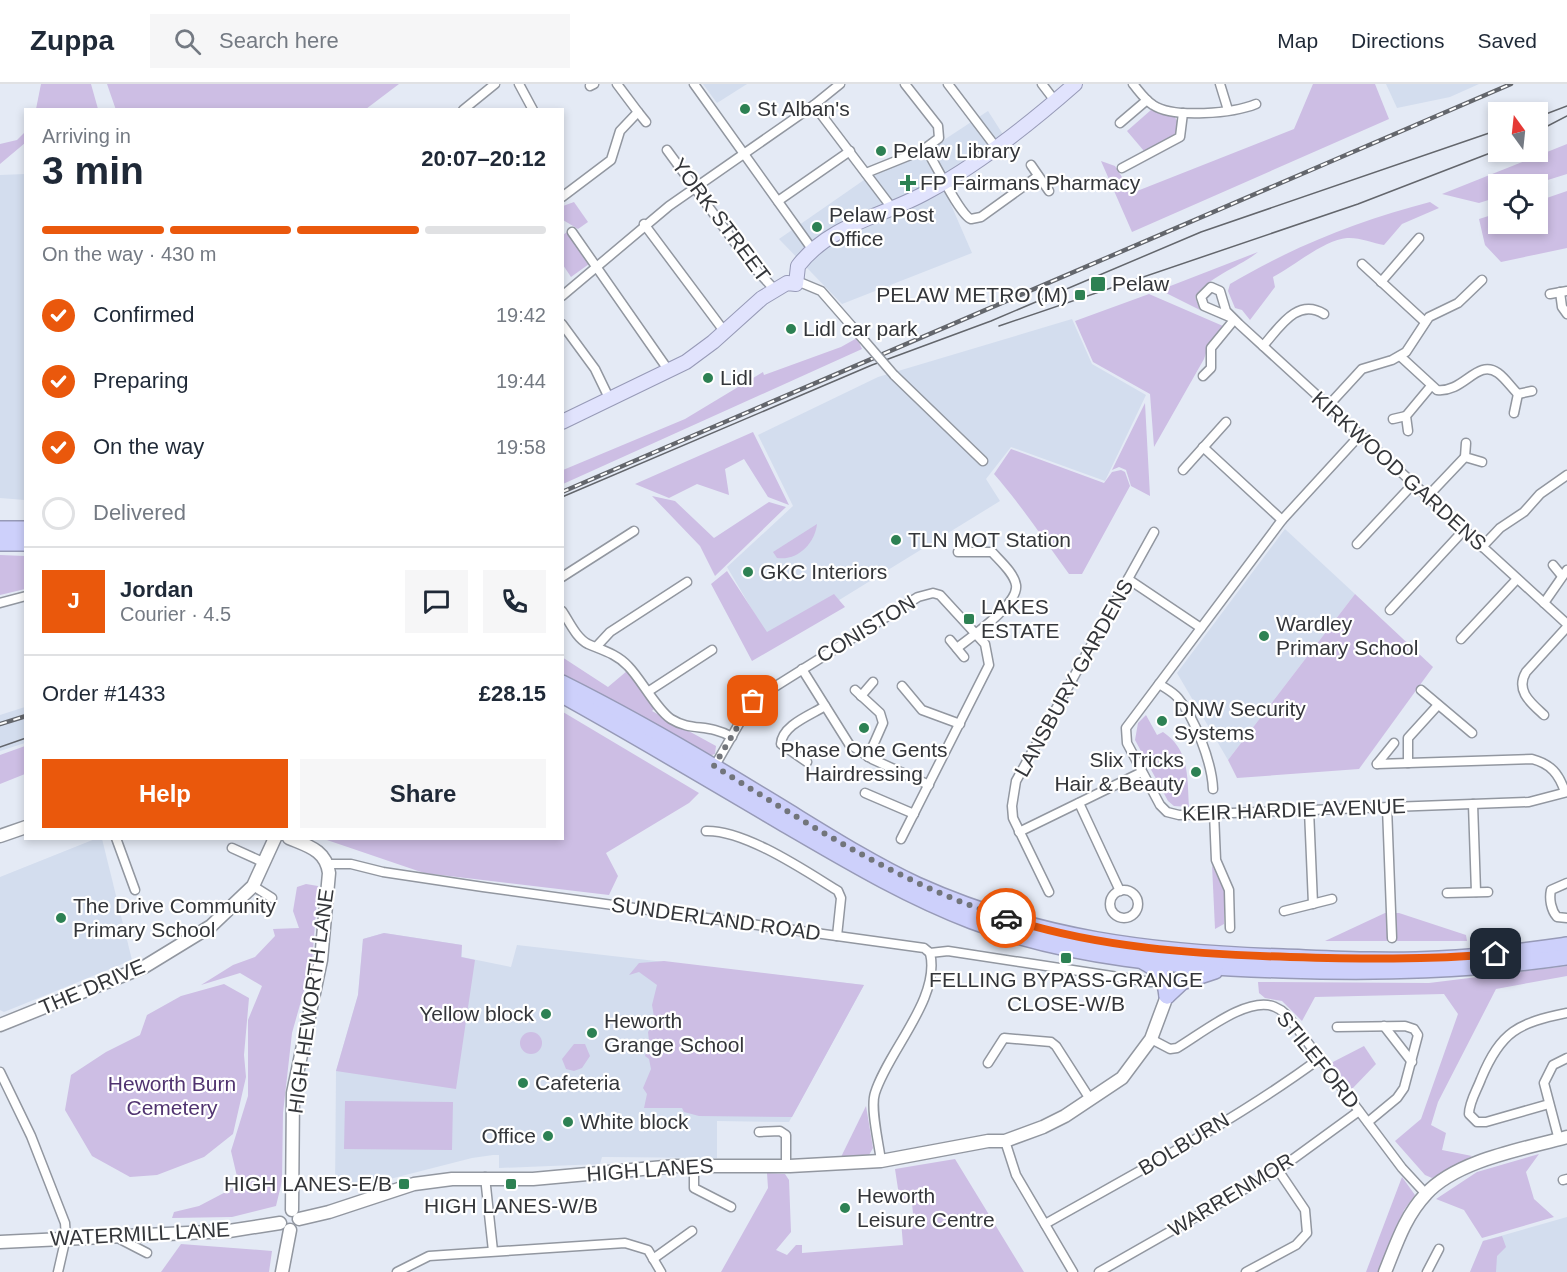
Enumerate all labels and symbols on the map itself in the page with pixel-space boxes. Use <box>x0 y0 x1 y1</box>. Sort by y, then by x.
place label: St Alban's <box>757 97 850 120</box>
marker: St Alban's <box>738 102 752 116</box>
north arrow <box>1488 102 1548 162</box>
place label: Pelaw Library <box>893 139 1021 162</box>
marker: Pelaw Library <box>874 144 888 158</box>
street label: YORK STREET <box>668 154 775 286</box>
place label: FP Fairmans Pharmacy <box>920 171 1141 194</box>
marker: FP Fairmans Pharmacy <box>901 176 915 190</box>
place label: Pelaw Post Office <box>829 203 934 250</box>
marker: Pelaw Post Office <box>810 220 824 234</box>
place label: Pelaw <box>1112 272 1170 295</box>
marker: Pelaw <box>1089 275 1107 293</box>
place label: PELAW METRO (M) <box>876 283 1068 306</box>
marker: PELAW METRO (M) <box>1073 288 1087 302</box>
place label: Lidl car park <box>803 317 918 340</box>
marker: Lidl car park <box>784 322 798 336</box>
place label: Lidl <box>720 366 753 389</box>
marker: Lidl <box>701 371 715 385</box>
street label: KIRKWOOD GARDENS <box>1308 386 1491 555</box>
place label: TLN MOT Station <box>908 528 1071 551</box>
marker: TLN MOT Station <box>889 533 903 547</box>
place label: GKC Interiors <box>760 560 887 583</box>
marker: GKC Interiors <box>741 565 755 579</box>
street label: LANSBURY GARDENS <box>1010 575 1137 780</box>
street label: CONISTON <box>812 590 919 667</box>
place label: LAKES ESTATE <box>981 595 1060 642</box>
marker: LAKES ESTATE <box>962 612 976 626</box>
place label: Wardley Primary School <box>1276 612 1418 659</box>
marker: Wardley Primary School <box>1257 629 1271 643</box>
pin <box>727 675 778 726</box>
place label: DNW Security Systems <box>1174 697 1306 744</box>
marker: DNW Security Systems <box>1155 714 1169 728</box>
marker: Phase One Gents Hairdressing <box>857 721 871 735</box>
place label: Phase One Gents Hairdressing <box>781 738 947 785</box>
place label: Slix Tricks Hair & Beauty <box>1054 748 1184 795</box>
marker: Slix Tricks Hair & Beauty <box>1189 765 1203 779</box>
street label: KEIR HARDIE AVENUE <box>1182 794 1406 825</box>
street label: HIGH HEWORTH LANE <box>283 887 338 1115</box>
courier <box>976 888 1036 948</box>
street label: SUNDERLAND ROAD <box>610 892 822 945</box>
place label: The Drive Community Primary School <box>73 894 277 941</box>
marker: The Drive Community Primary School <box>54 911 68 925</box>
pin <box>1470 928 1521 979</box>
marker: FELLING BYPASS-GRANGE CLOSE-W/B <box>1059 951 1073 965</box>
street label: THE DRIVE <box>36 954 148 1019</box>
place label: FELLING BYPASS-GRANGE CLOSE-W/B <box>929 968 1203 1015</box>
place label: Yellow block <box>419 1002 534 1025</box>
marker: Yellow block <box>539 1007 553 1021</box>
street label: STILEFORD <box>1272 1007 1364 1113</box>
place label: Heworth Grange School <box>604 1009 744 1056</box>
marker: Heworth Grange School <box>585 1026 599 1040</box>
place label: Cafeteria <box>535 1071 621 1094</box>
park label: Heworth Burn Cemetery <box>108 1072 236 1119</box>
marker: Cafeteria <box>516 1076 530 1090</box>
street label: BOLBURN <box>1134 1108 1233 1180</box>
place label: White block <box>580 1110 689 1133</box>
marker: White block <box>561 1115 575 1129</box>
place label: Office <box>482 1124 536 1147</box>
marker: Office <box>541 1129 555 1143</box>
street label: WARRENMOR <box>1164 1148 1297 1241</box>
street label: HIGH LANES <box>586 1154 714 1185</box>
place label: HIGH LANES-E/B <box>224 1172 392 1195</box>
marker: HIGH LANES-E/B <box>397 1177 411 1191</box>
marker: HIGH LANES-W/B <box>504 1177 518 1191</box>
place label: Heworth Leisure Centre <box>857 1184 995 1231</box>
place label: HIGH LANES-W/B <box>424 1194 598 1217</box>
marker: Heworth Leisure Centre <box>838 1201 852 1215</box>
street label: WATERMILL LANE <box>49 1217 230 1250</box>

